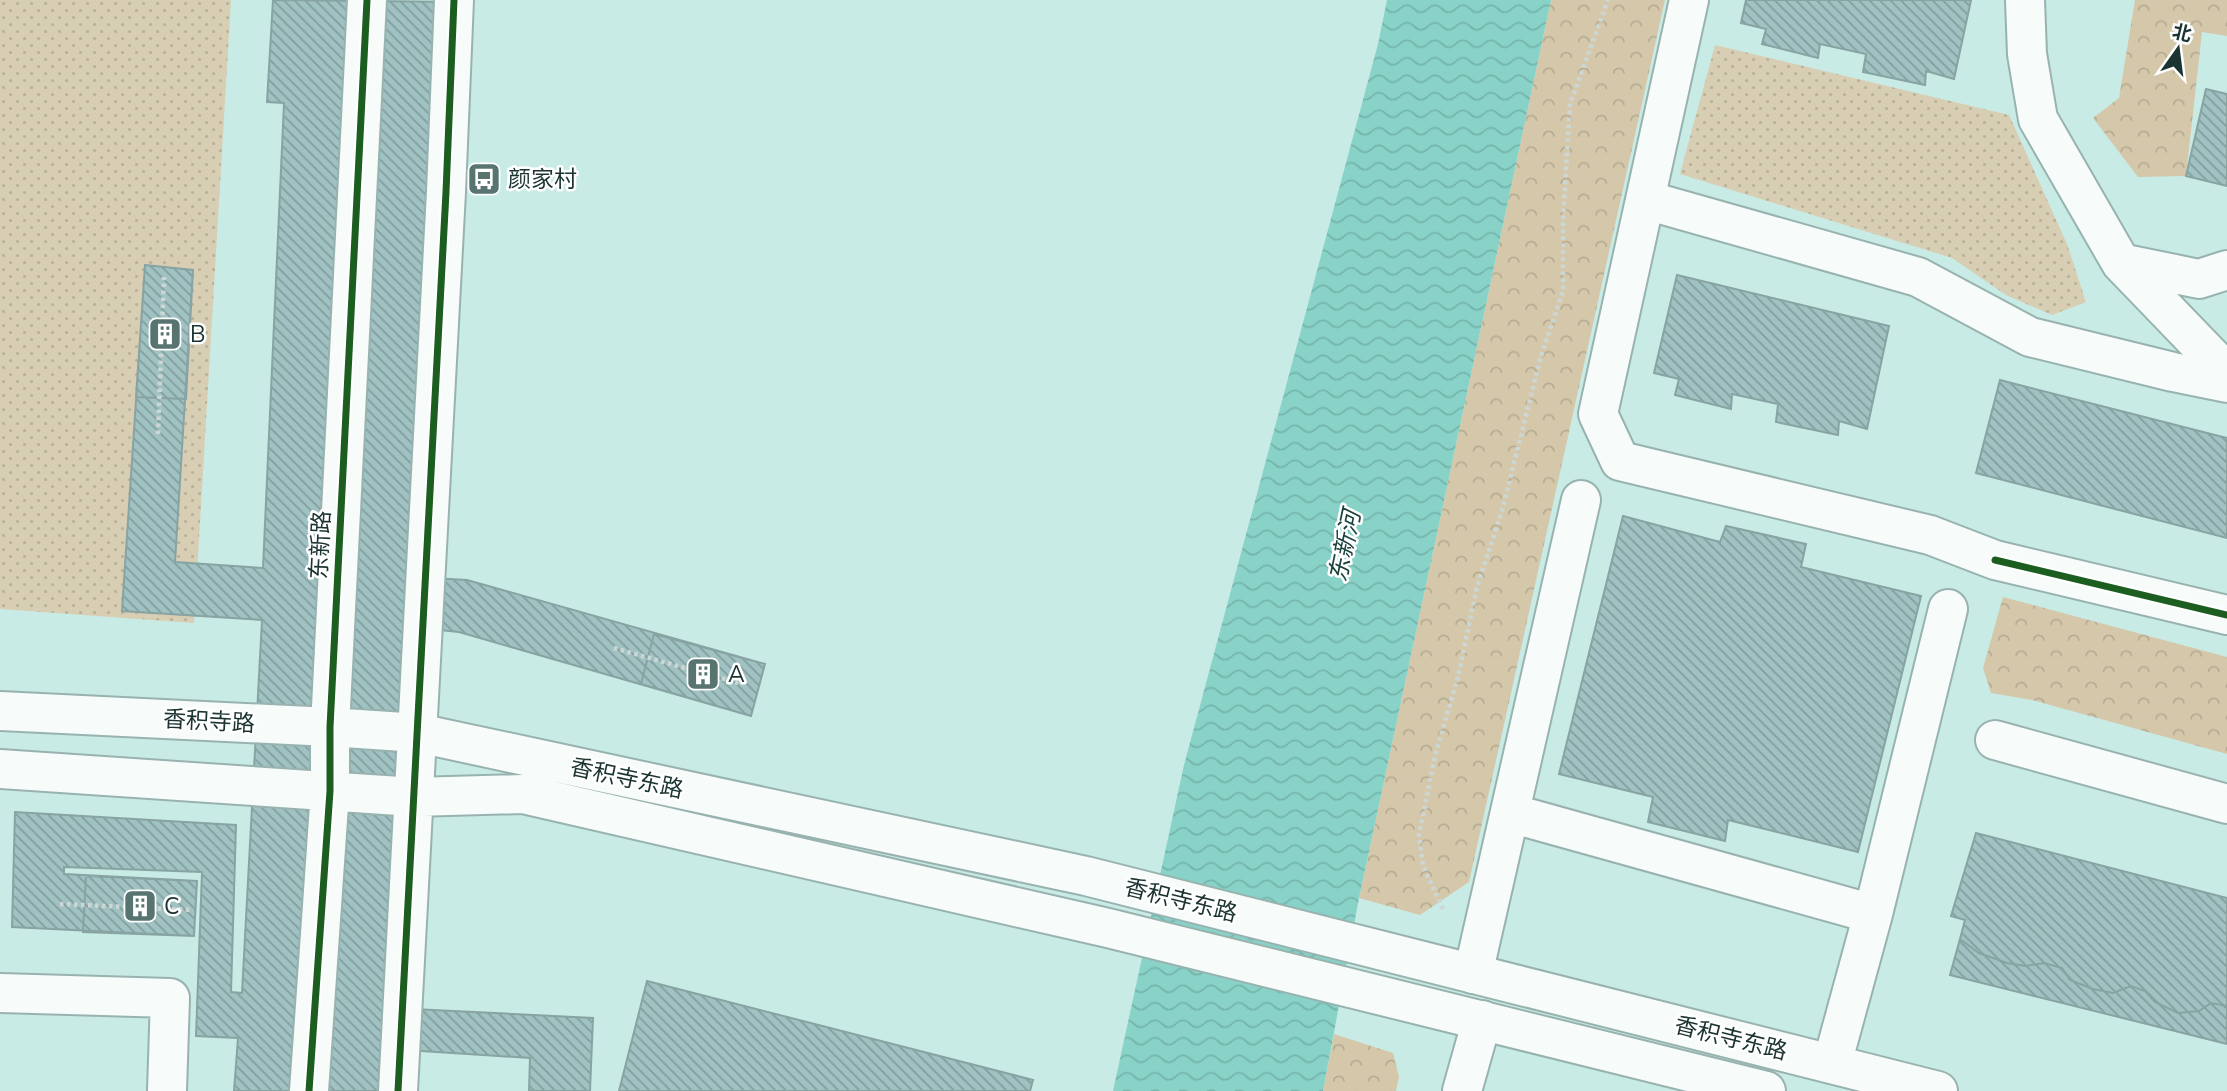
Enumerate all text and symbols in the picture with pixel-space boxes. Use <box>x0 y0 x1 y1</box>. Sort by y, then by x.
north arrow <box>2143 14 2213 84</box>
text: 北 <box>2170 19 2194 48</box>
bus stop icon: 颜家村 <box>465 160 503 198</box>
place label: 颜家村 <box>508 164 577 195</box>
building icon: B <box>146 315 184 353</box>
place label: B <box>190 319 206 350</box>
water label: 东新河 <box>1322 504 1369 585</box>
street label: 东新路 <box>303 510 338 580</box>
building icon: A <box>684 655 722 693</box>
place label: A <box>728 659 745 690</box>
street label: 香积寺路 <box>162 704 256 739</box>
street label: 香积寺东路 <box>567 751 686 806</box>
street label: 香积寺东路 <box>1121 872 1240 929</box>
building icon: C <box>121 887 159 925</box>
place label: C <box>164 891 179 922</box>
street label: 香积寺东路 <box>1671 1010 1790 1067</box>

